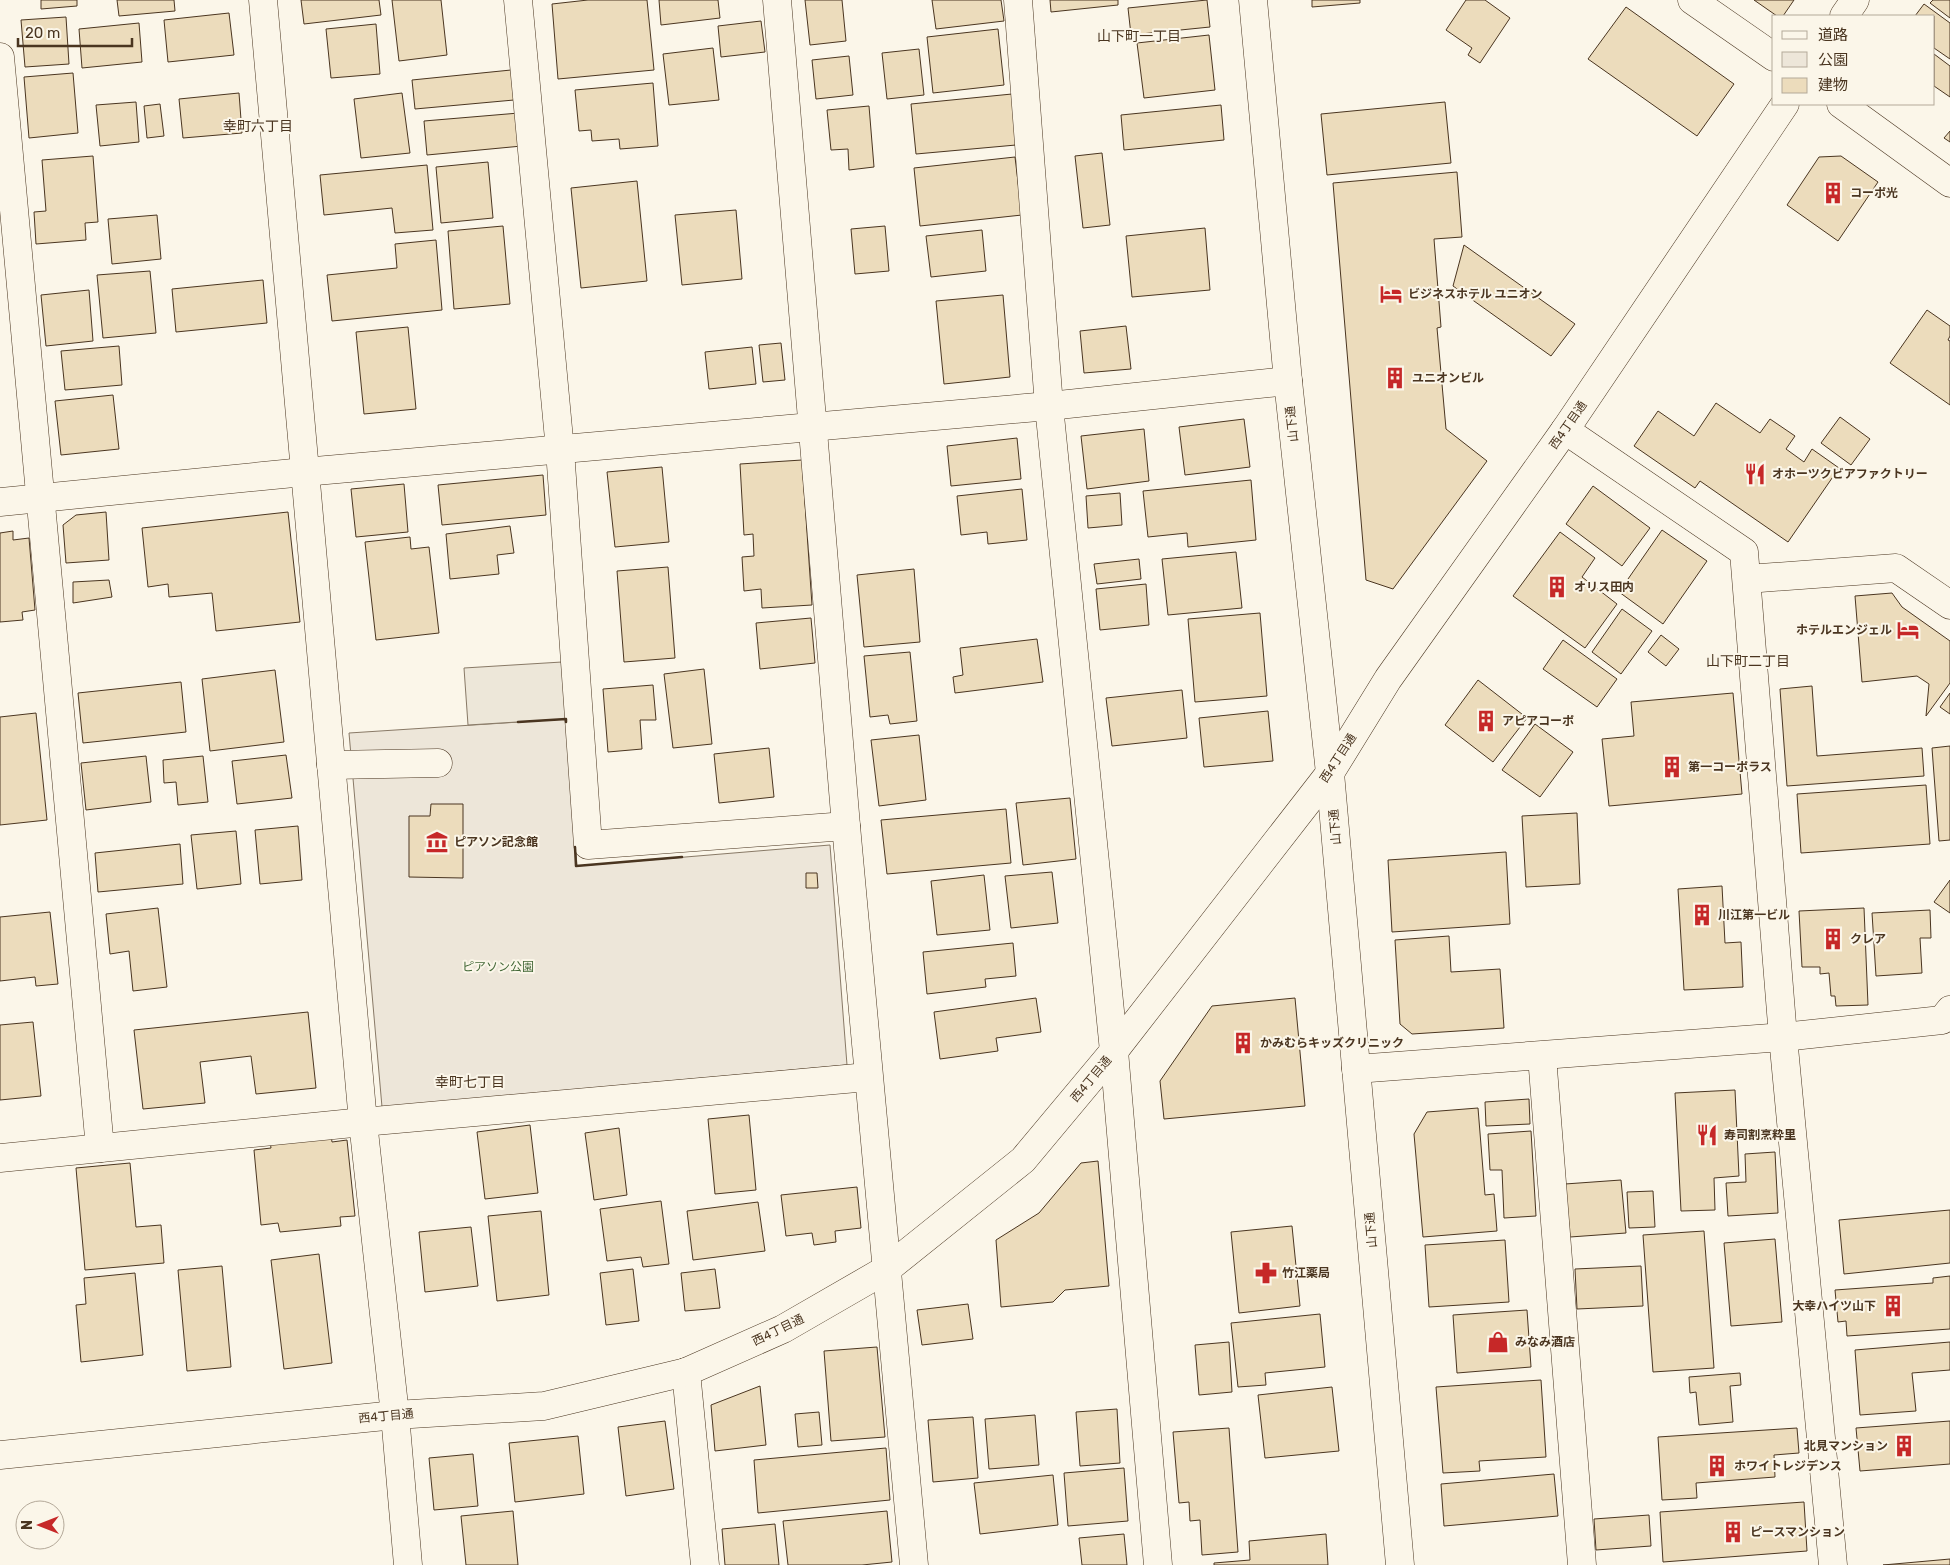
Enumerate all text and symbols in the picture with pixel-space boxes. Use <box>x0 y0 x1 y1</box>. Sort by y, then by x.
scale bar <box>18 15 131 47</box>
legend <box>1772 15 1935 105</box>
text: 20 m <box>25 24 60 42</box>
text: 道路 <box>1818 26 1848 44</box>
district label: 山下町一丁目 <box>1097 28 1181 45</box>
text: 公園 <box>1818 51 1848 69</box>
text: 建物 <box>1818 76 1848 94</box>
district label: 幸町六丁目 <box>223 118 293 135</box>
building icon: コーポ光 <box>1820 180 1846 206</box>
place label: コーポ光 <box>1850 186 1898 200</box>
hotel icon: ビジネスホテル ユニオン <box>1378 281 1404 307</box>
place label: ビジネスホテル ユニオン <box>1408 287 1543 301</box>
building icon: ユニオンビル <box>1382 365 1408 391</box>
place label: ユニオンビル <box>1412 371 1484 385</box>
street label: 西4丁目通 <box>1546 398 1590 452</box>
street label: 山下通 <box>1283 405 1301 443</box>
restaurant icon: オホーツクビアファクトリー <box>1742 461 1768 487</box>
place label: オホーツクビアファクトリー <box>1772 467 1928 481</box>
building icon: オリス田内 <box>1544 574 1570 600</box>
place label: オリス田内 <box>1574 580 1634 594</box>
hotel icon: ホテルエンジェル <box>1895 617 1921 643</box>
place label: ホテルエンジェル <box>1796 623 1892 637</box>
district label: 山下町二丁目 <box>1706 653 1790 670</box>
building icon: アピアコーポ <box>1473 708 1499 734</box>
place label: アピアコーポ <box>1502 714 1574 728</box>
street label: 西4丁目通 <box>1317 731 1359 785</box>
building icon: 第一コーポラス <box>1659 754 1685 780</box>
place label: 第一コーポラス <box>1688 760 1772 774</box>
street label: 山下通 <box>1326 808 1344 846</box>
museum icon: ピアソン記念館 <box>424 829 450 855</box>
place label: ピアソン記念館 <box>454 835 538 849</box>
building icon: 川江第一ビル <box>1689 902 1715 928</box>
place label: 川江第一ビル <box>1718 908 1790 922</box>
building icon: クレア <box>1820 926 1846 952</box>
place label: クレア <box>1850 932 1886 946</box>
park label: ピアソン公園 <box>462 960 534 974</box>
building icon: かみむらキッズクリニック <box>1230 1030 1256 1056</box>
place label: かみむらキッズクリニック <box>1260 1036 1404 1050</box>
street label: 西4丁目通 <box>1068 1053 1114 1105</box>
district label: 幸町七丁目 <box>435 1074 505 1091</box>
restaurant icon: 寿司割烹粋里 <box>1694 1122 1720 1148</box>
place label: 寿司割烹粋里 <box>1724 1128 1796 1142</box>
street label: 山下通 <box>1362 1211 1380 1249</box>
pharmacy icon: 竹江薬局 <box>1253 1260 1279 1286</box>
place label: 竹江薬局 <box>1282 1266 1330 1280</box>
building icon: 大幸ハイツ山下 <box>1880 1293 1906 1319</box>
place label: 大幸ハイツ山下 <box>1792 1299 1876 1313</box>
street label: 西4丁目通 <box>750 1312 806 1348</box>
shop icon: みなみ酒店 <box>1485 1329 1511 1355</box>
place label: みなみ酒店 <box>1515 1335 1575 1349</box>
street label: 西4丁目通 <box>358 1407 414 1425</box>
building icon: 北見マンション <box>1891 1433 1917 1459</box>
place label: 北見マンション <box>1804 1439 1888 1453</box>
building icon: ホワイトレジデンス <box>1704 1453 1730 1479</box>
place label: ホワイトレジデンス <box>1734 1459 1842 1473</box>
north arrow <box>15 1500 65 1550</box>
building icon: ピースマンション <box>1720 1519 1746 1545</box>
text: N <box>19 1520 36 1530</box>
place label: ピースマンション <box>1750 1525 1845 1539</box>

